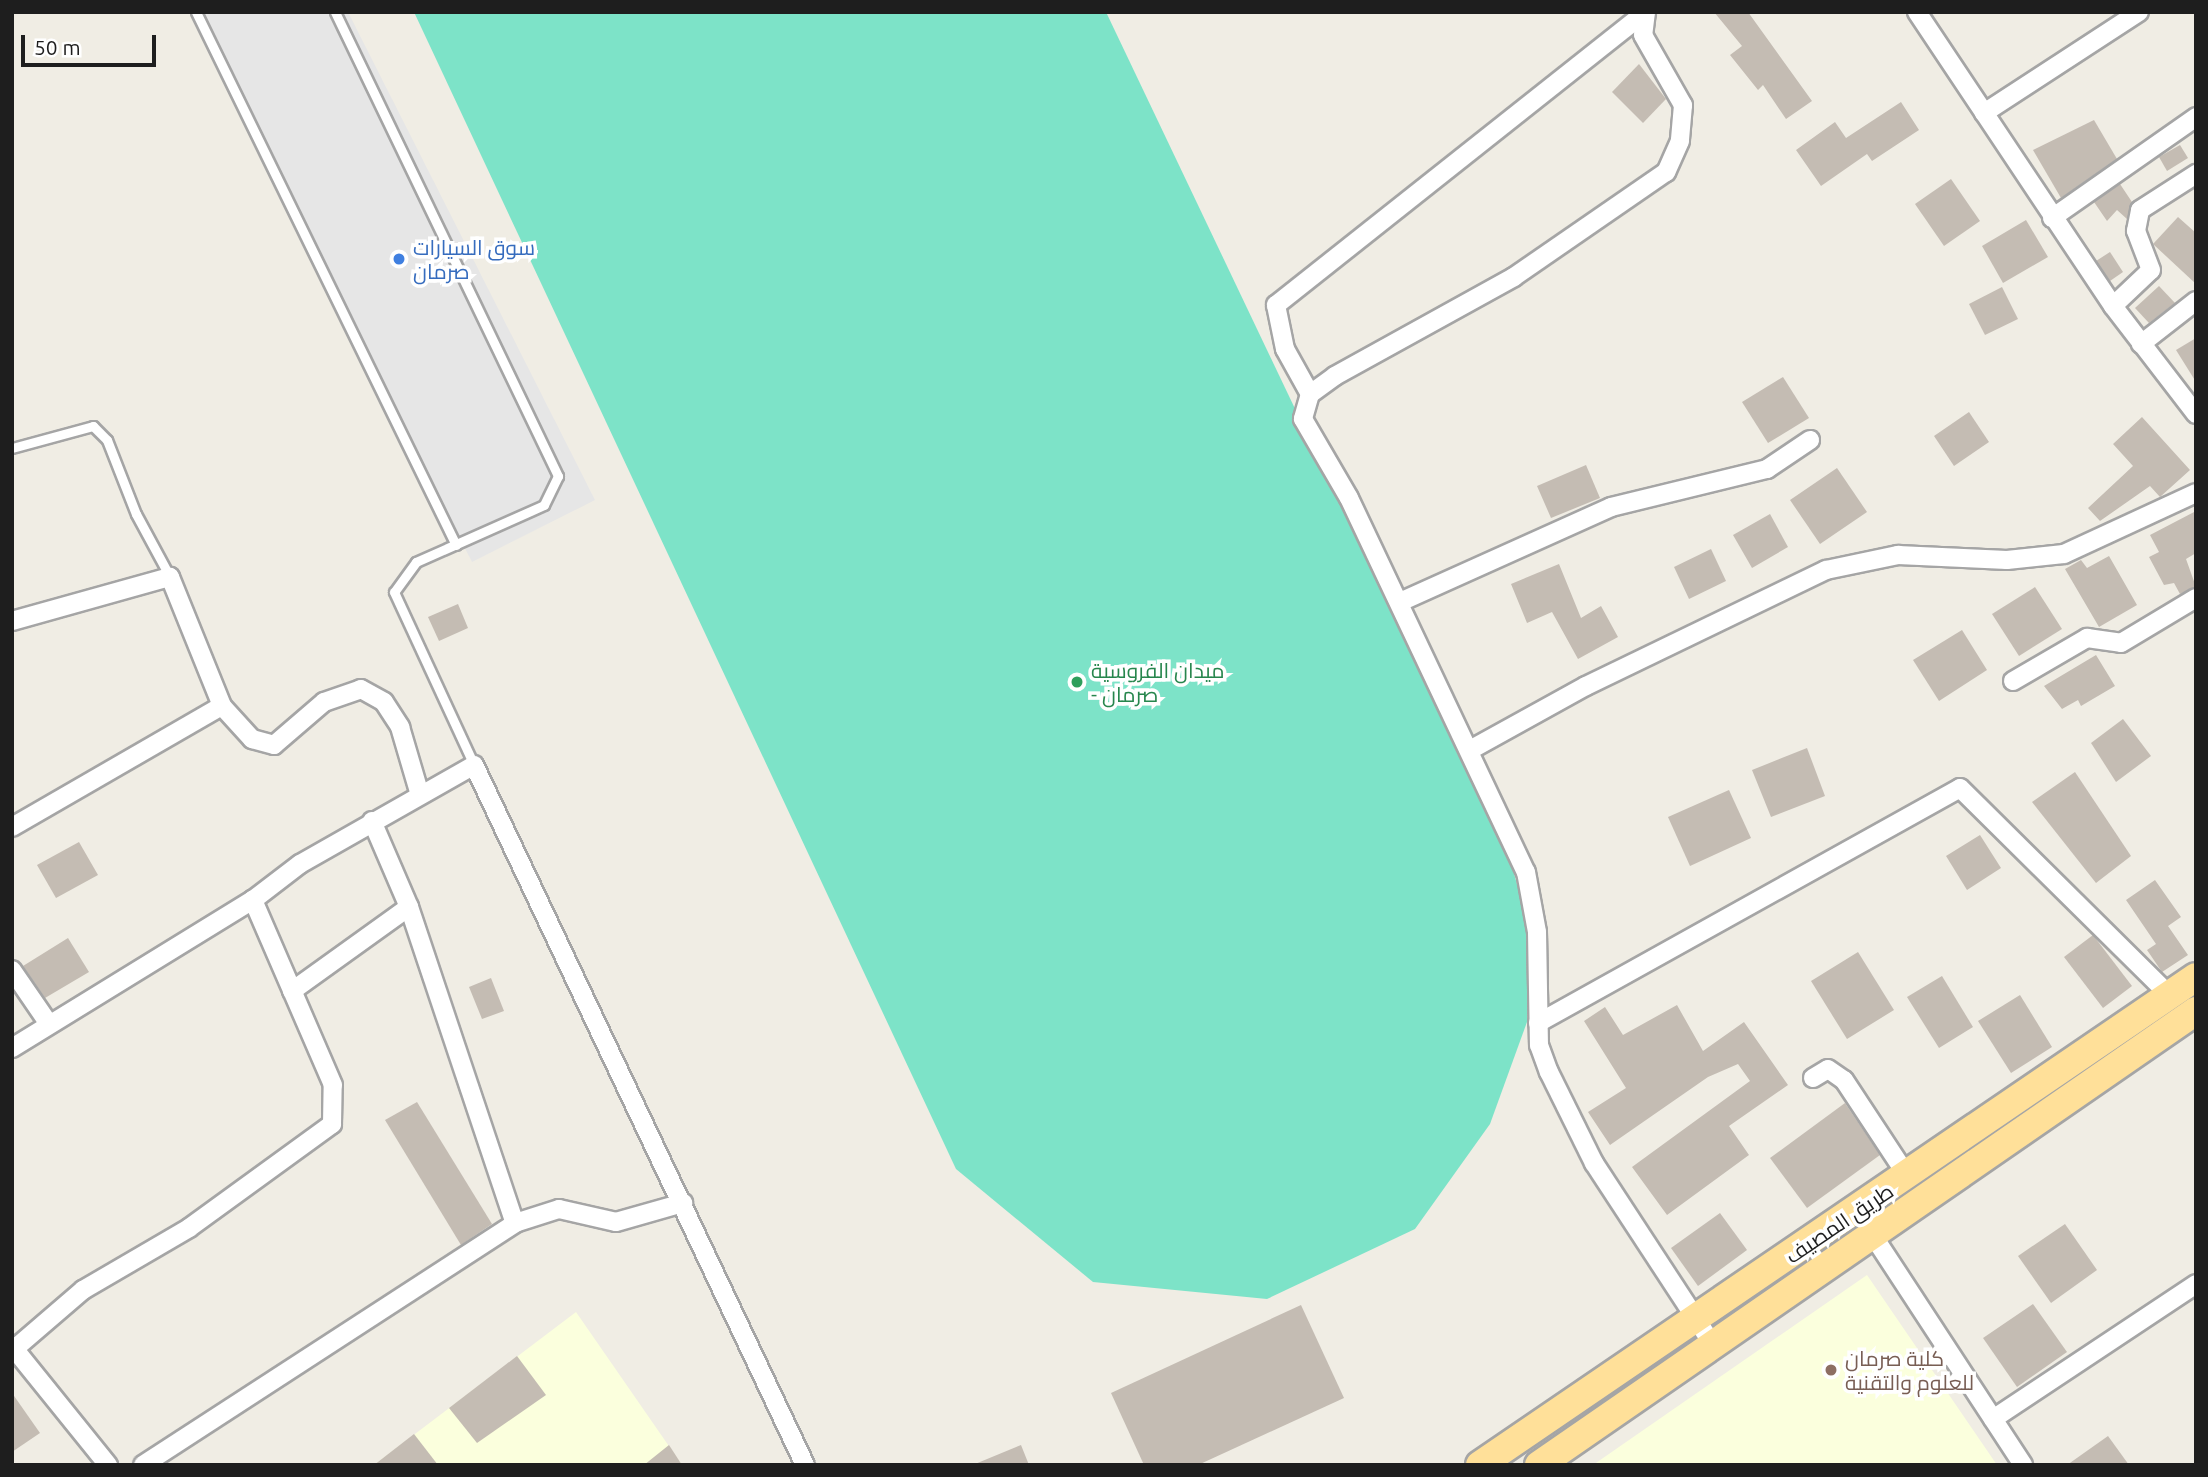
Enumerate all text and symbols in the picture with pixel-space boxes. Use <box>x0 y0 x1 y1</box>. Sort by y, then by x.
scale bar <box>24 21 159 65</box>
text: 50 m <box>34 35 81 59</box>
place label: سوق السيارات صرمان <box>413 234 535 284</box>
marker: سوق السيارات صرمان <box>391 251 407 267</box>
place label: ميدان الفروسية - صرمان <box>1091 657 1225 707</box>
marker: ميدان الفروسية - صرمان <box>1069 674 1085 690</box>
street label: طريق المصيف <box>1780 1178 1898 1268</box>
place label: كلية صرمان للعلوم والتقنية <box>1845 1345 1974 1395</box>
marker: كلية صرمان للعلوم والتقنية <box>1823 1362 1839 1378</box>

